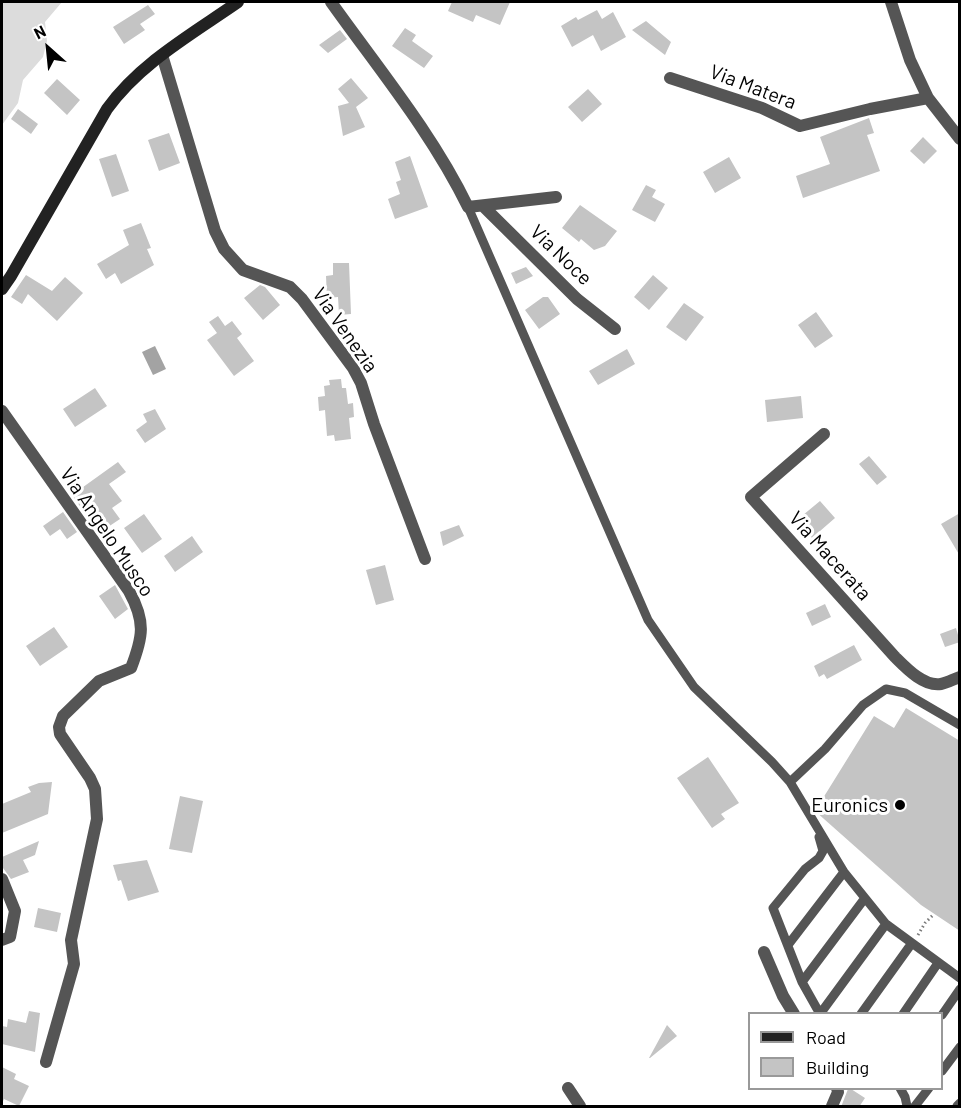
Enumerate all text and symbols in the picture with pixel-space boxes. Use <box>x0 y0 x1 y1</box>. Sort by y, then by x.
north arrow <box>18 18 78 78</box>
text: N <box>31 21 49 42</box>
street label: Via Matera <box>706 60 800 114</box>
street label: Via Noce <box>525 220 597 290</box>
street label: Via Venezia <box>307 283 383 377</box>
street label: Via Angelo Musco <box>55 463 159 601</box>
street label: Via Macerata <box>784 507 876 605</box>
place label: Euronics <box>811 793 888 817</box>
marker: Euronics <box>893 798 907 812</box>
legend <box>748 1012 943 1090</box>
text: Road <box>806 1026 846 1048</box>
text: Building <box>806 1056 869 1078</box>

